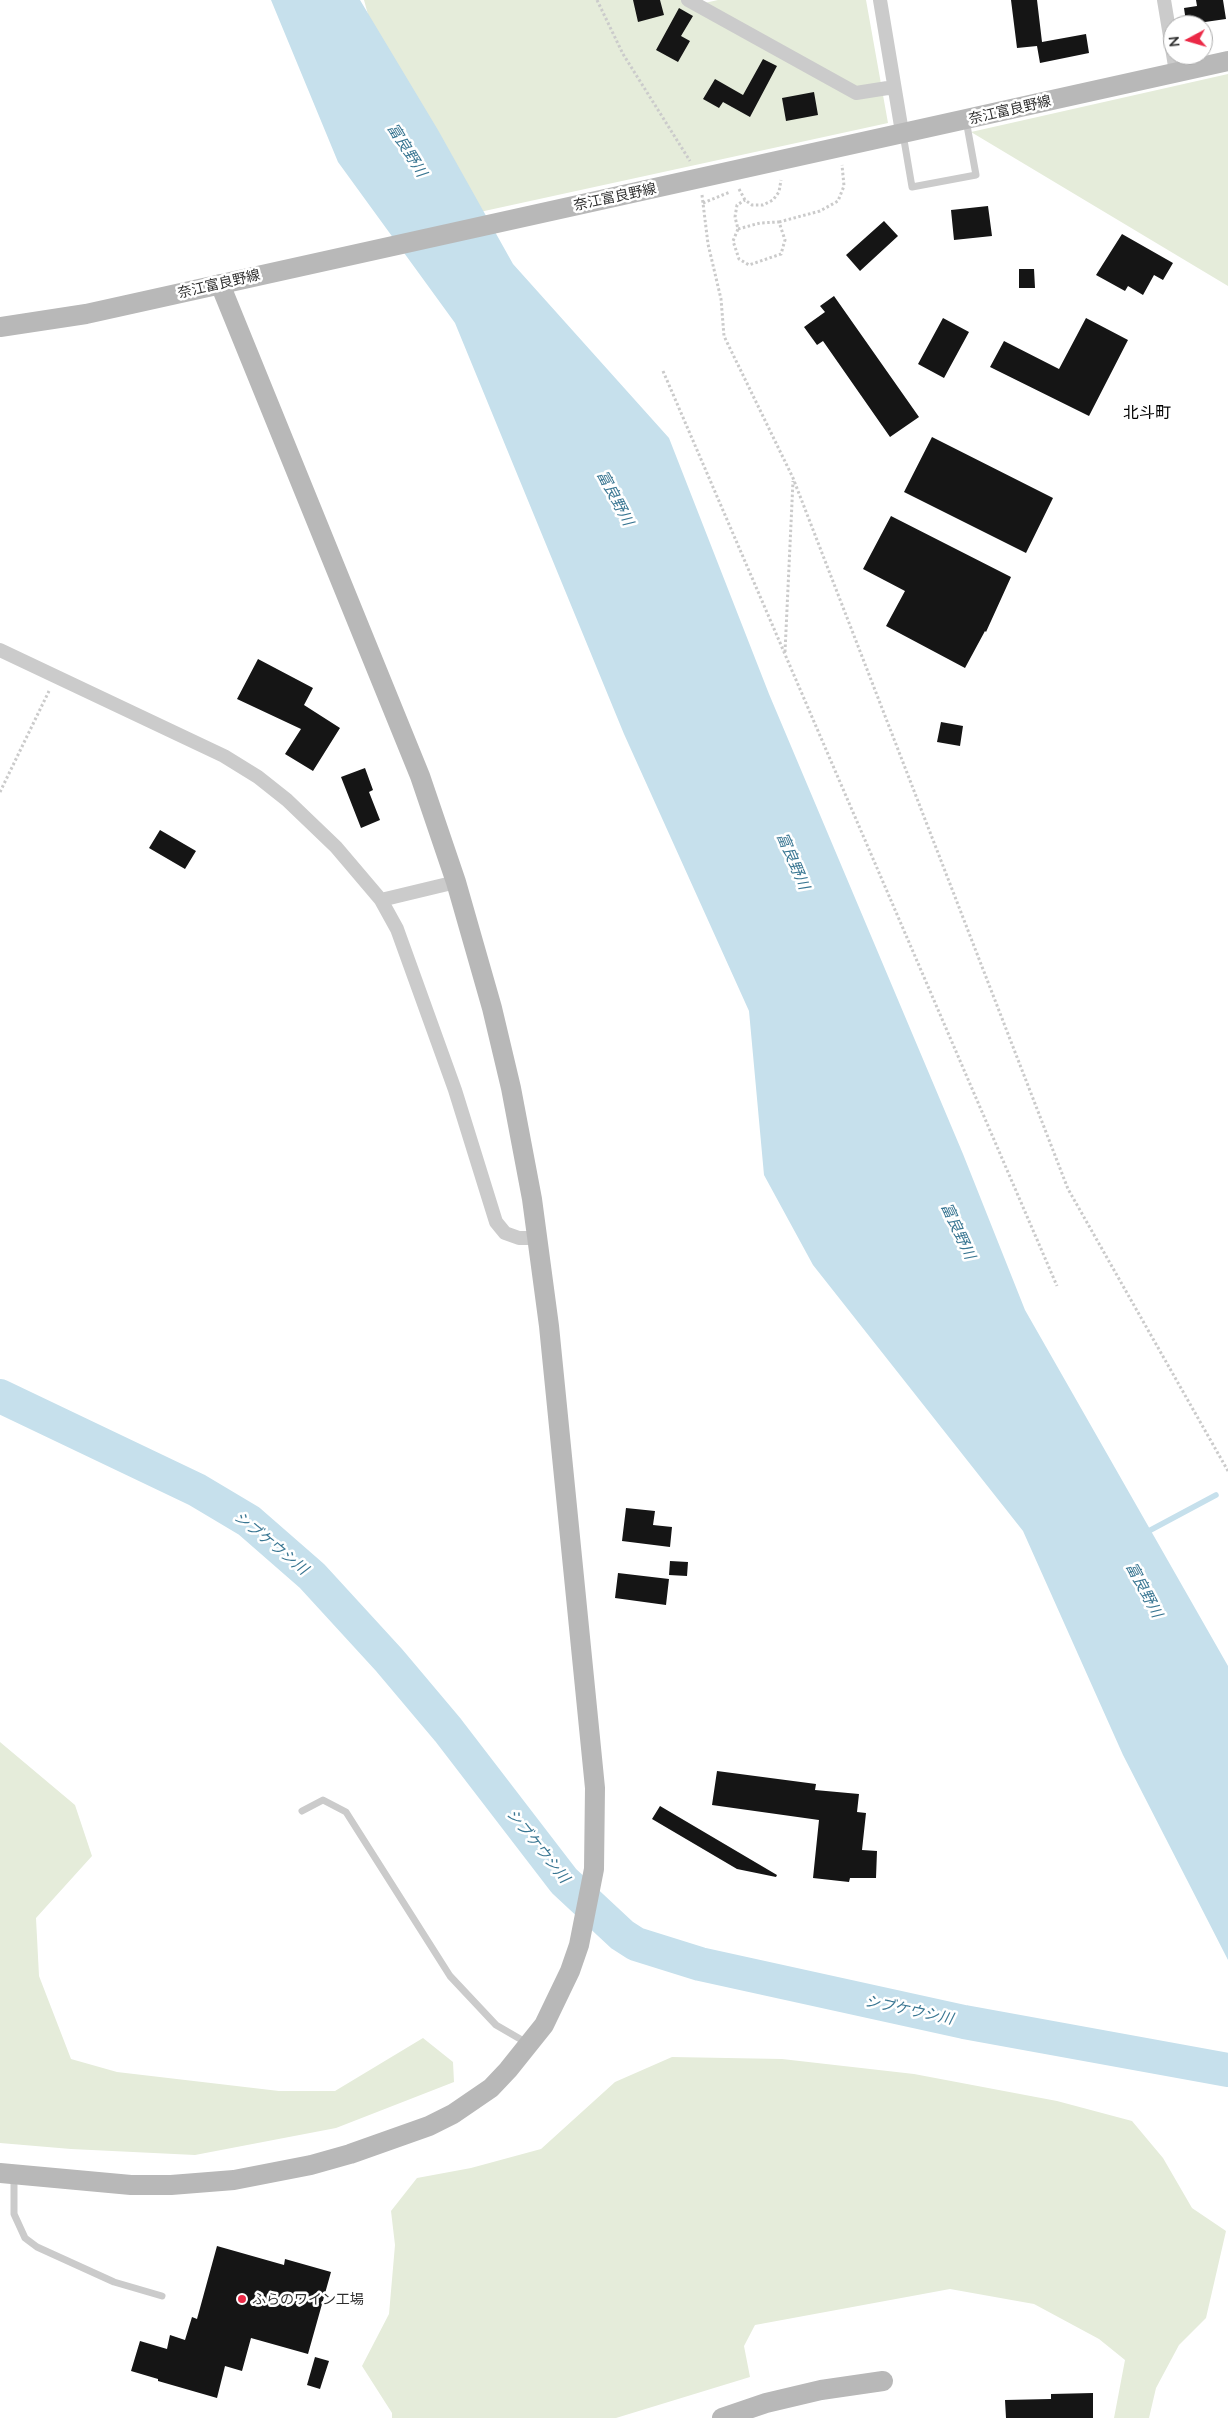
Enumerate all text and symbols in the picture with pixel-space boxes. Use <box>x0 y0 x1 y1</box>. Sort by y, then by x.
north arrow <box>1163 15 1213 65</box>
text: N <box>1165 35 1183 48</box>
street label: 奈江富良野線 <box>967 92 1053 128</box>
water label: 富良野川 <box>383 120 431 180</box>
street label: 奈江富良野線 <box>572 180 658 214</box>
street label: 奈江富良野線 <box>176 266 262 302</box>
district label: 北斗町 <box>1123 403 1171 423</box>
water label: 富良野川 <box>593 467 637 529</box>
water label: 富良野川 <box>773 830 813 892</box>
water label: 富良野川 <box>937 1200 979 1262</box>
water label: シブケウシ川 <box>230 1508 312 1578</box>
water label: 富良野川 <box>1122 1559 1166 1621</box>
water label: シブケウシ川 <box>503 1805 573 1887</box>
water label: シブケウシ川 <box>863 1992 955 2028</box>
place label: ふらのワイン工場 <box>252 2291 364 2307</box>
marker: ふらのワイン工場 <box>236 2293 248 2305</box>

